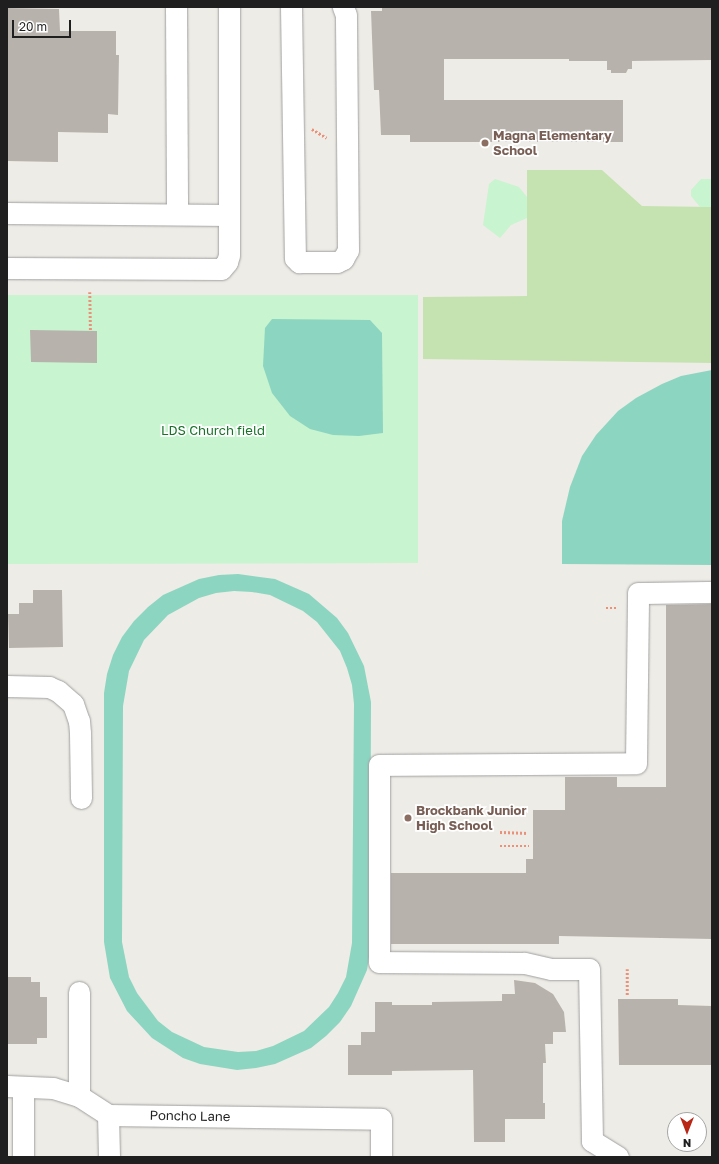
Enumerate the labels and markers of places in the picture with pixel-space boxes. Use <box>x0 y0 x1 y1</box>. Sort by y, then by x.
place label: Magna Elementary School <box>493 128 612 159</box>
marker: Magna Elementary School <box>480 138 490 148</box>
place label: Brockbank Junior High School <box>416 803 526 834</box>
marker: Brockbank Junior High School <box>403 813 413 823</box>

